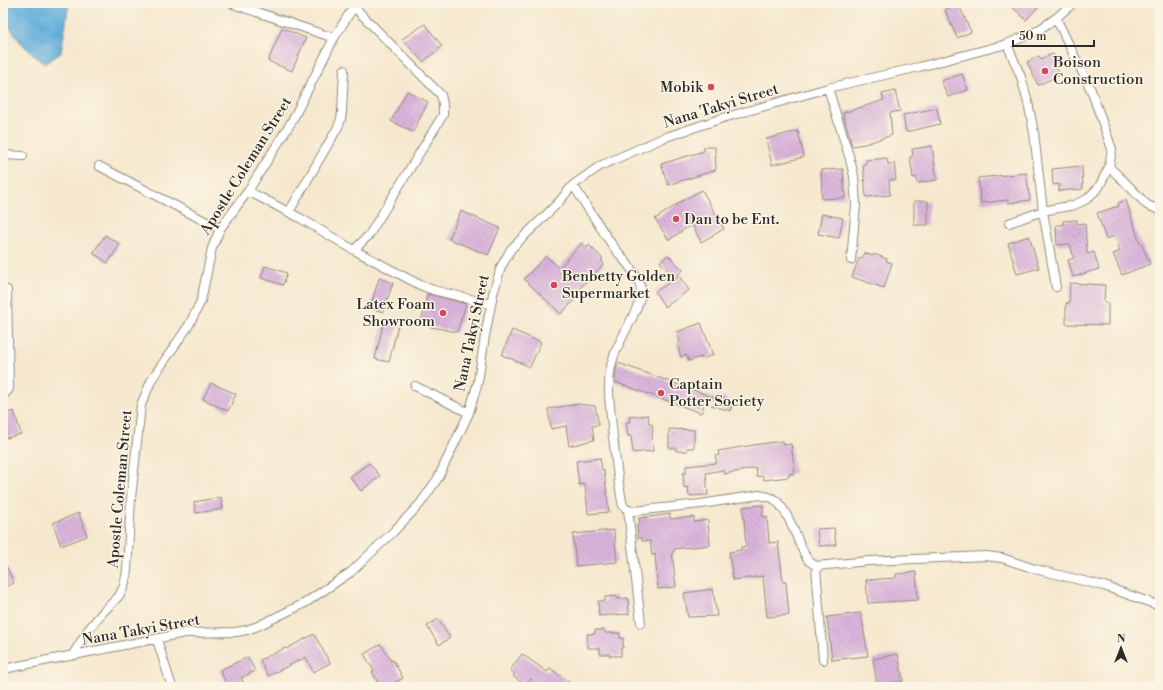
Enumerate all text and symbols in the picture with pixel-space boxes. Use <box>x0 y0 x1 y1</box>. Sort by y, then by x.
scale bar <box>1013 22 1094 48</box>
text: 50 m <box>1019 29 1047 44</box>
place label: Boison Construction <box>1052 53 1143 89</box>
marker: Boison Construction <box>1040 66 1050 76</box>
place label: Mobik <box>660 78 704 97</box>
street label: Nana Takyi Street <box>661 79 781 132</box>
marker: Mobik <box>706 82 716 92</box>
street label: Apostle Coleman Street <box>195 93 297 239</box>
place label: Dan to be Ent. <box>684 210 779 229</box>
marker: Dan to be Ent. <box>671 214 681 224</box>
place label: Benbetty Golden Supermarket <box>561 267 675 303</box>
street label: Nana Takyi Street <box>450 272 494 393</box>
marker: Benbetty Golden Supermarket <box>549 280 559 290</box>
place label: Latex Foam Showroom <box>356 295 435 331</box>
marker: Latex Foam Showroom <box>438 308 448 318</box>
place label: Captain Potter Society <box>669 375 765 411</box>
marker: Captain Potter Society <box>656 388 666 398</box>
street label: Apostle Coleman Street <box>104 408 136 570</box>
street label: Nana Takyi Street <box>81 610 202 650</box>
north arrow <box>1101 628 1141 668</box>
text: N <box>1117 632 1126 646</box>

